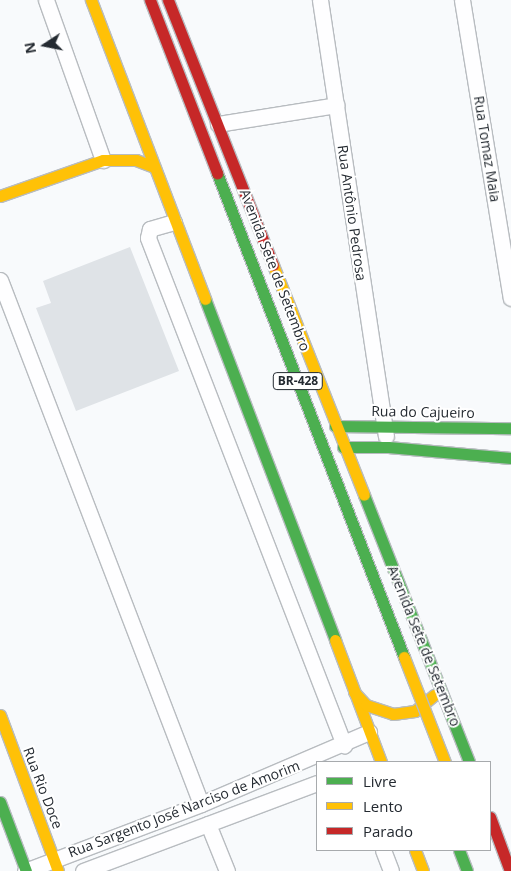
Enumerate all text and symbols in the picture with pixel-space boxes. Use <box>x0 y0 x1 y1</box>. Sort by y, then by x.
north arrow <box>20 20 70 70</box>
text: N <box>19 41 40 55</box>
street label: Rua Tomaz Maia <box>470 95 504 203</box>
street label: Rua Antônio Pedrosa <box>334 144 370 282</box>
street label: Avenida Sete de Setembro <box>236 187 314 353</box>
road number: BR-428 <box>272 372 324 391</box>
street label: Rua do Cajueiro <box>371 403 475 421</box>
street label: Avenida Sete de Setembro <box>384 563 464 729</box>
street label: Rua Rio Doce <box>20 745 66 831</box>
street label: Rua Sargento José Narciso de Amorim <box>66 757 302 861</box>
legend <box>316 761 491 851</box>
text: Livre <box>363 771 397 791</box>
text: Lento <box>363 796 403 816</box>
text: Parado <box>363 821 413 841</box>

